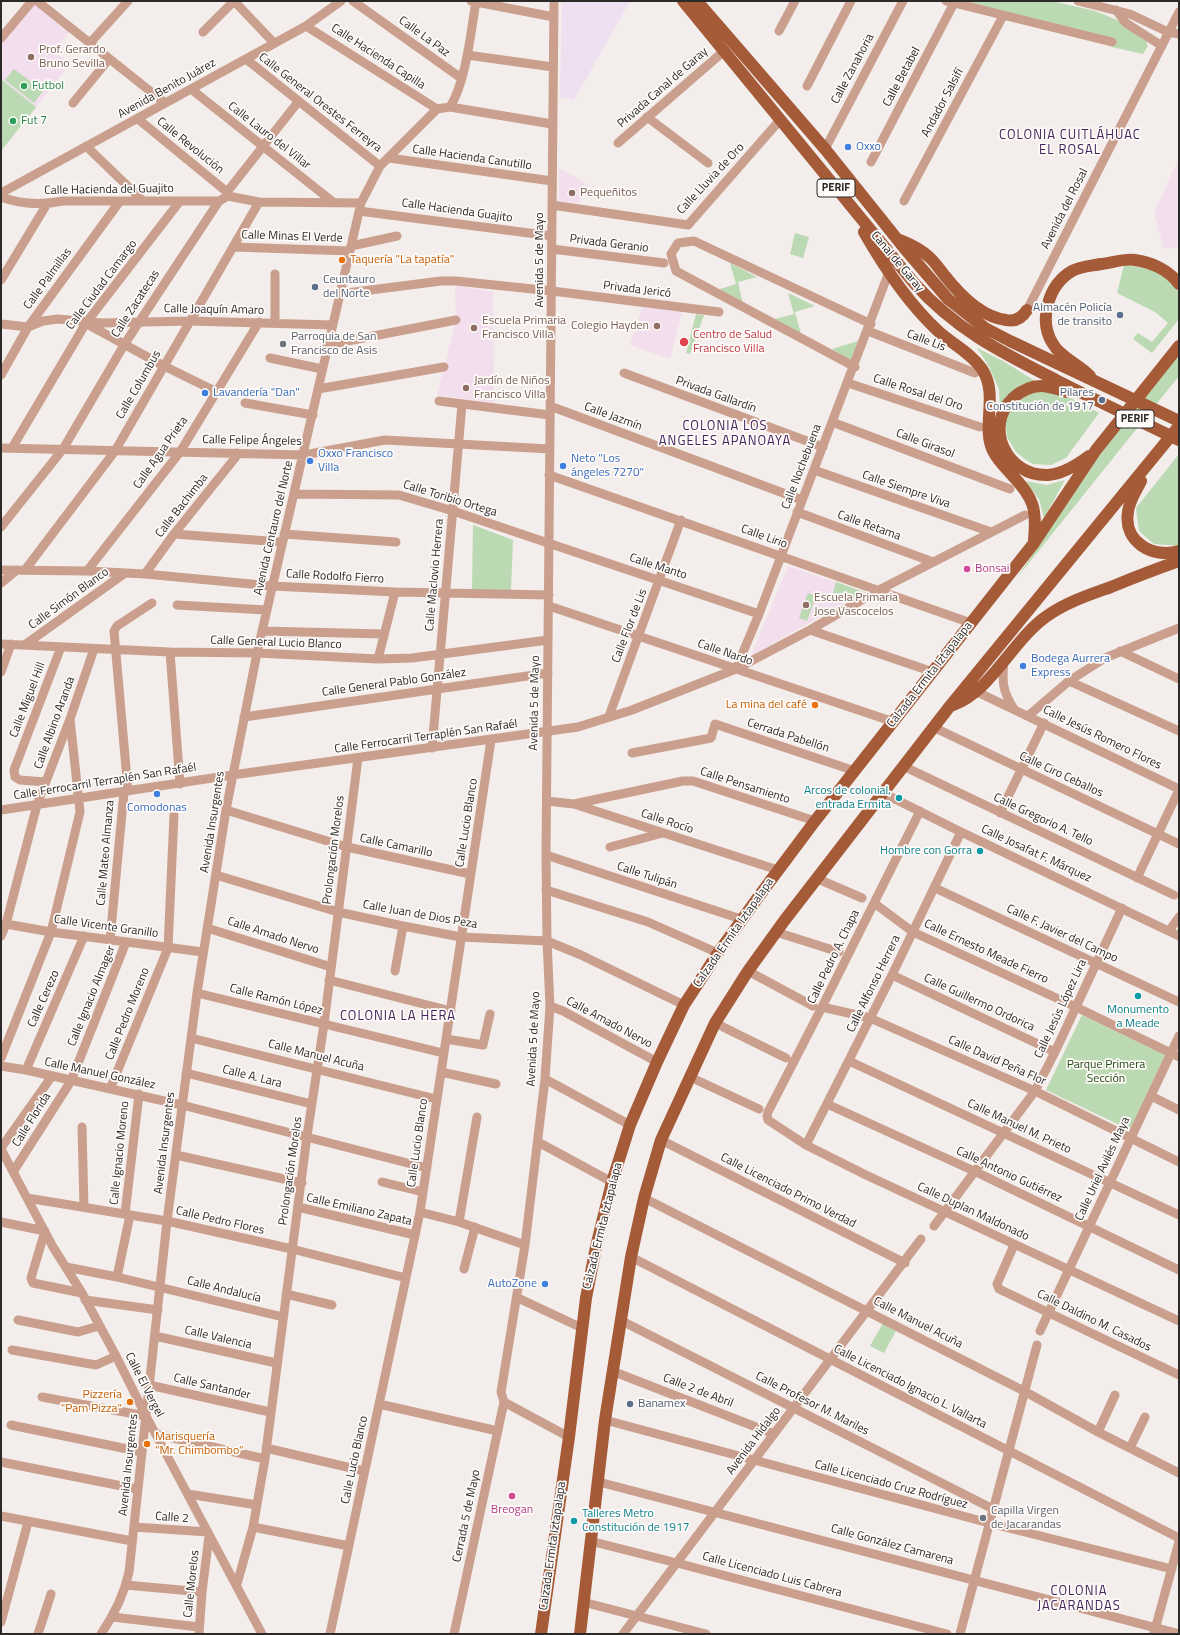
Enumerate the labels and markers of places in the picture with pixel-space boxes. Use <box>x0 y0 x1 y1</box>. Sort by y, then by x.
place label: Prof. Gerardo Bruno Sevilla <box>39 43 105 71</box>
marker: Prof. Gerardo Bruno Sevilla <box>26 52 36 62</box>
place label: Futbol <box>32 79 64 93</box>
marker: Futbol <box>19 81 29 91</box>
place label: Fut 7 <box>21 114 47 128</box>
marker: Fut 7 <box>8 116 18 126</box>
place label: Oxxo <box>856 140 881 154</box>
marker: Oxxo <box>843 142 853 152</box>
place label: Pequeñitos <box>580 186 637 200</box>
marker: Pequeñitos <box>567 188 577 198</box>
place label: Taquería "La tapatía" <box>350 253 454 267</box>
marker: Taquería "La tapatía" <box>337 255 347 265</box>
place label: Ceuntauro del Norte <box>323 273 375 301</box>
marker: Ceuntauro del Norte <box>310 282 320 292</box>
place label: Almacén Policía de transito <box>1033 301 1112 329</box>
marker: Almacén Policía de transito <box>1115 310 1125 320</box>
place label: Escuela Primaria Francisco Villa <box>482 314 566 342</box>
place label: Colegio Hayden <box>571 319 649 333</box>
marker: Colegio Hayden <box>652 321 662 331</box>
marker: Escuela Primaria Francisco Villa <box>469 323 479 333</box>
place label: Centro de Salud Francisco Villa <box>693 328 772 356</box>
place label: Parroquia de San Francisco de Asis <box>291 330 377 358</box>
marker: Centro de Salud Francisco Villa <box>678 336 690 348</box>
marker: Parroquia de San Francisco de Asis <box>278 339 288 349</box>
place label: Jardín de Niños Francisco Villa <box>474 374 550 402</box>
marker: Jardín de Niños Francisco Villa <box>461 383 471 393</box>
place label: Lavandería "Dan" <box>213 386 300 400</box>
place label: Pilares Constitución de 1917 <box>987 386 1094 414</box>
marker: Lavandería "Dan" <box>200 388 210 398</box>
marker: Pilares Constitución de 1917 <box>1097 395 1107 405</box>
place label: Oxxo Francisco Villa <box>318 447 393 475</box>
place label: Neto "Los ángeles 7270" <box>571 452 644 480</box>
marker: Oxxo Francisco Villa <box>305 456 315 466</box>
marker: Neto "Los ángeles 7270" <box>558 461 568 471</box>
place label: Bonsai <box>975 562 1009 576</box>
marker: Bonsai <box>962 564 972 574</box>
place label: Escuela Primaria Jose Vascocelos <box>814 591 898 619</box>
marker: Escuela Primaria Jose Vascocelos <box>801 600 811 610</box>
place label: Bodega Aurrera Express <box>1031 652 1110 680</box>
marker: Bodega Aurrera Express <box>1018 661 1028 671</box>
place label: La mina del café <box>726 698 807 712</box>
marker: La mina del café <box>810 700 820 710</box>
place label: Arcos de colonial, entrada Ermita <box>804 784 891 812</box>
marker: Comodonas <box>152 789 162 799</box>
marker: Arcos de colonial, entrada Ermita <box>894 793 904 803</box>
place label: Comodonas <box>127 801 187 815</box>
place label: Hombre con Gorra <box>880 844 972 858</box>
marker: Hombre con Gorra <box>975 846 985 856</box>
marker: Monumento a Meade <box>1133 991 1143 1001</box>
place label: Monumento a Meade <box>1107 1003 1169 1031</box>
place label: AutoZone <box>488 1277 537 1291</box>
marker: AutoZone <box>540 1279 550 1289</box>
place label: Pizzería "Pam Pizza" <box>61 1388 122 1416</box>
marker: Pizzería "Pam Pizza" <box>125 1397 135 1407</box>
place label: Banamex <box>638 1397 685 1411</box>
marker: Banamex <box>625 1399 635 1409</box>
place label: Marisquería "Mr. Chimbombo" <box>155 1430 244 1458</box>
marker: Marisquería "Mr. Chimbombo" <box>142 1439 152 1449</box>
marker: Breogan <box>507 1491 517 1501</box>
place label: Breogan <box>491 1503 533 1517</box>
place label: Capilla Virgen de Jacarandas <box>991 1504 1061 1532</box>
place label: Talleres Metro Constitución de 1917 <box>582 1507 689 1535</box>
marker: Capilla Virgen de Jacarandas <box>978 1513 988 1523</box>
marker: Talleres Metro Constitución de 1917 <box>569 1516 579 1526</box>

